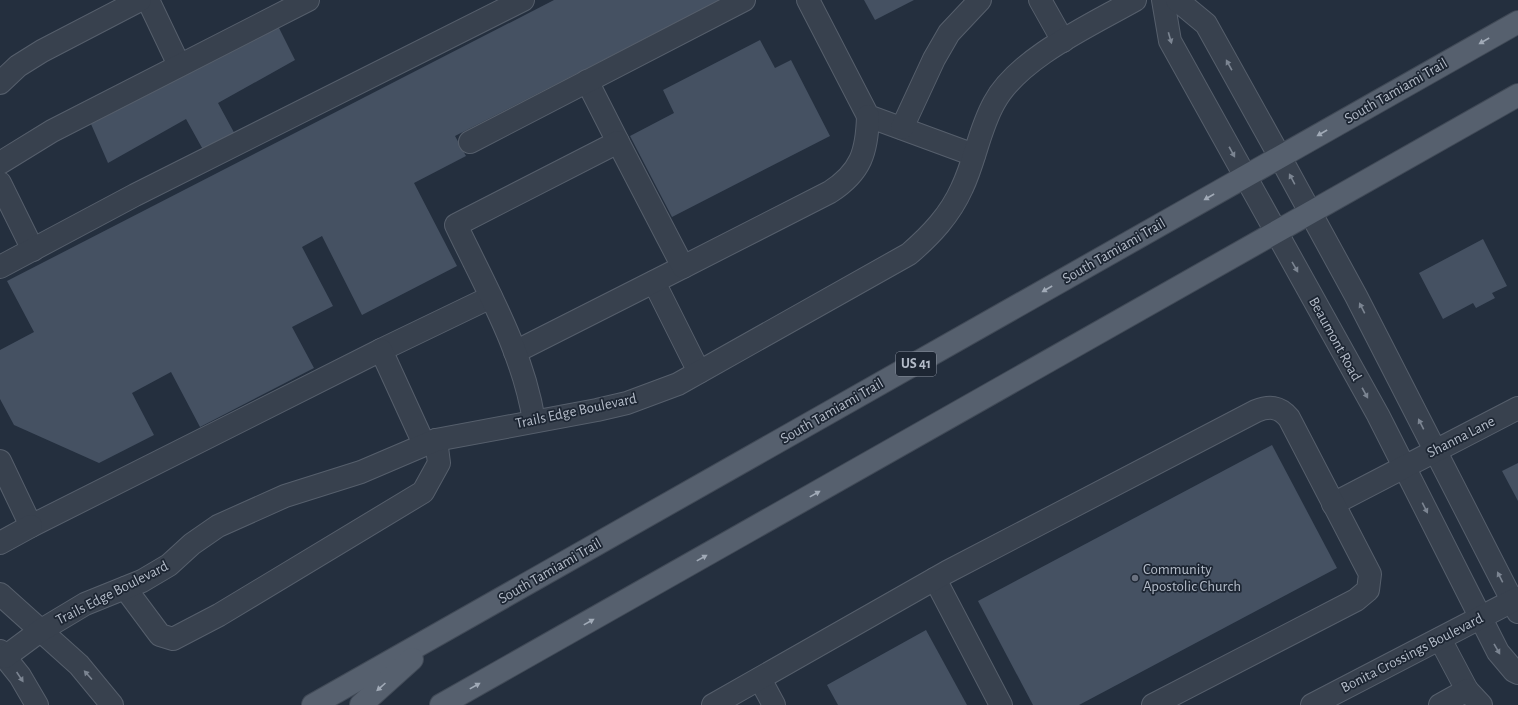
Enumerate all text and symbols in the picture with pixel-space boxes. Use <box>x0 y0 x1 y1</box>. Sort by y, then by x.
one-way arrow <box>1167 33 1173 45</box>
one-way arrow <box>1478 38 1490 45</box>
street label: South Tamiami Trail <box>1342 56 1450 126</box>
one-way arrow <box>1226 59 1232 71</box>
one-way arrow <box>1316 129 1328 136</box>
one-way arrow <box>1228 146 1235 158</box>
one-way arrow <box>1289 173 1296 185</box>
one-way arrow <box>1203 194 1215 200</box>
street label: South Tamiami Trail <box>1060 216 1168 286</box>
one-way arrow <box>1292 261 1299 273</box>
one-way arrow <box>1042 285 1053 292</box>
street label: Beaumont Road <box>1306 295 1364 384</box>
one-way arrow <box>1359 302 1366 314</box>
road number: US 41 <box>896 352 936 376</box>
street label: South Tamiami Trail <box>778 376 886 446</box>
one-way arrow <box>1362 387 1369 399</box>
street label: Trails Edge Boulevard <box>514 391 638 431</box>
street label: Shanna Lane <box>1425 413 1497 460</box>
one-way arrow <box>1418 418 1424 430</box>
one-way arrow <box>809 490 821 497</box>
one-way arrow <box>1422 502 1428 514</box>
street label: South Tamiami Trail <box>496 536 604 606</box>
one-way arrow <box>696 554 708 561</box>
street label: Trails Edge Boulevard <box>53 558 171 628</box>
place label: Community Apostolic Church <box>1143 562 1241 594</box>
one-way arrow <box>1497 571 1503 583</box>
marker: Community Apostolic Church <box>1130 573 1140 583</box>
street label: Bonita Crossings Boulevard <box>1339 611 1486 695</box>
one-way arrow <box>583 618 594 625</box>
one-way arrow <box>1493 643 1500 655</box>
one-way arrow <box>83 670 92 680</box>
one-way arrow <box>16 672 24 682</box>
one-way arrow <box>377 682 386 691</box>
one-way arrow <box>469 682 481 689</box>

